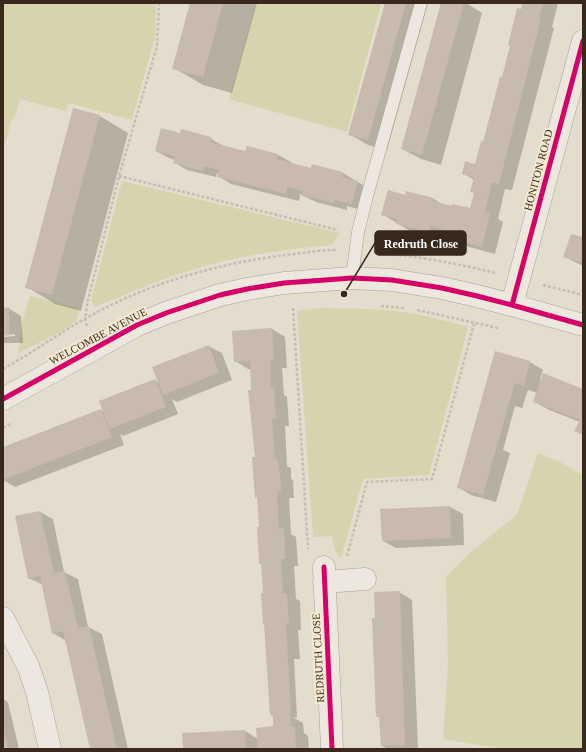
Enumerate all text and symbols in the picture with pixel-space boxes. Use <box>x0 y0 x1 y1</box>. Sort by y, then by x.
street label: HONITON ROAD <box>521 128 555 212</box>
callout: Redruth Close <box>375 231 466 255</box>
text: Redruth Close <box>384 237 459 251</box>
street label: WELCOMBE AVENUE <box>47 305 149 367</box>
street label: REDRUTH CLOSE <box>310 613 326 703</box>

